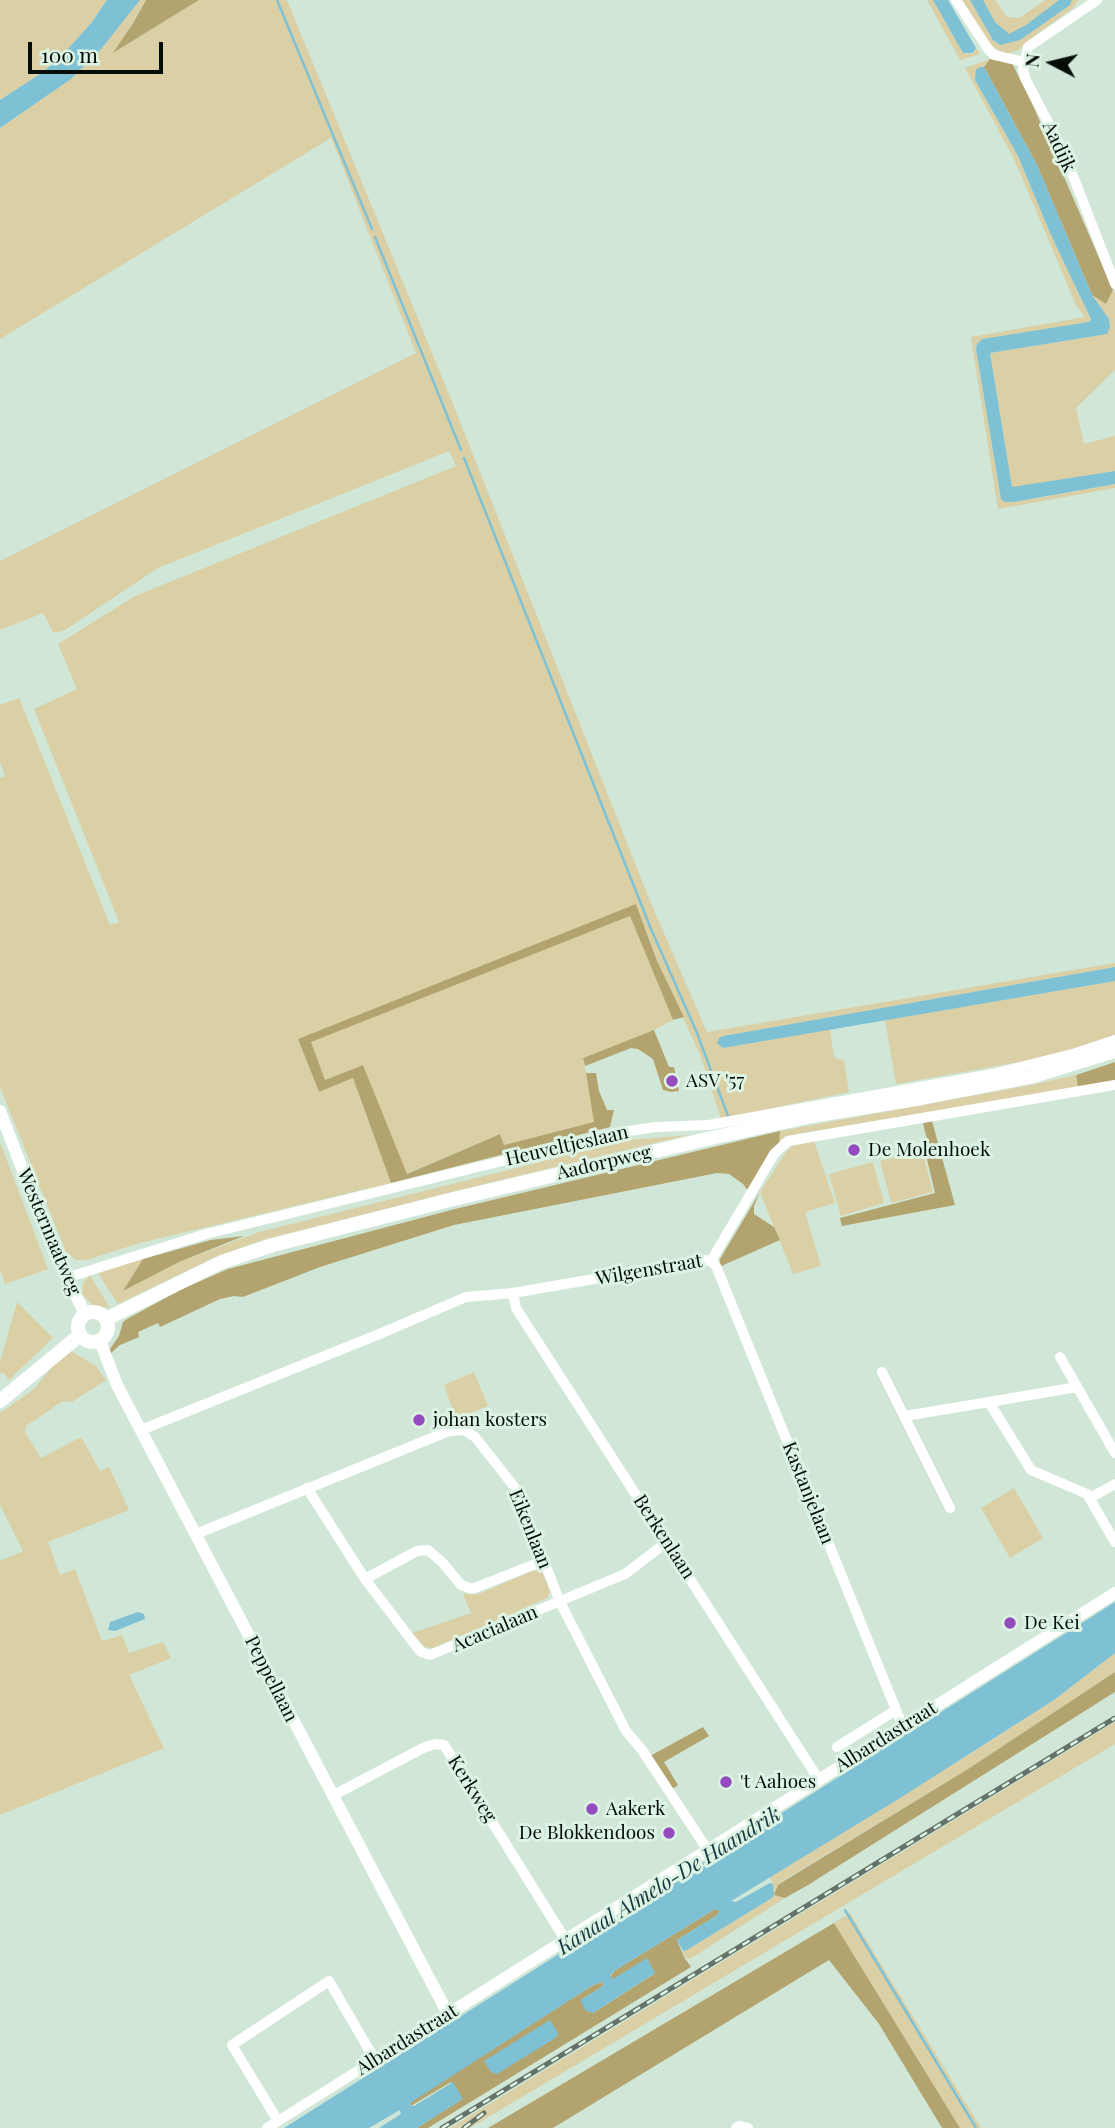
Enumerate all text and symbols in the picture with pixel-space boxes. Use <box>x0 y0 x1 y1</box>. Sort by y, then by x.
scale bar <box>32 28 166 72</box>
north arrow <box>1017 28 1087 98</box>
text: 100 m <box>41 40 98 68</box>
text: N <box>1017 52 1045 69</box>
street label: Aadijk <box>1037 118 1081 176</box>
place label: ASV '57 <box>686 1070 744 1092</box>
marker: ASV '57 <box>664 1073 680 1089</box>
street label: Heuveltjeslaan <box>503 1121 631 1171</box>
place label: De Molenhoek <box>868 1139 990 1161</box>
street label: Aadorpweg <box>554 1141 654 1185</box>
marker: De Molenhoek <box>846 1142 862 1158</box>
street label: Westermaatweg <box>12 1165 86 1299</box>
street label: Wilgenstraat <box>594 1249 704 1291</box>
place label: johan kosters <box>433 1409 547 1431</box>
marker: johan kosters <box>411 1412 427 1428</box>
street label: Kastanjelaan <box>777 1439 839 1547</box>
street label: Eikenlaan <box>504 1486 556 1572</box>
street label: Berkenlaan <box>628 1490 700 1584</box>
street label: Acacialaan <box>449 1601 541 1657</box>
place label: De Kei <box>1024 1612 1080 1634</box>
marker: De Kei <box>1002 1615 1018 1631</box>
street label: Peppellaan <box>240 1632 302 1726</box>
street label: Albardastraat <box>831 1697 941 1777</box>
street label: Kerkweg <box>443 1751 501 1827</box>
place label: 't Aahoes <box>740 1771 816 1793</box>
marker: 't Aahoes <box>718 1774 734 1790</box>
place label: Aakerk <box>606 1798 665 1820</box>
marker: Aakerk <box>584 1801 600 1817</box>
water label: Kanaal Almelo-De Haandrik <box>553 1802 785 1960</box>
place label: De Blokkendoos <box>519 1822 655 1844</box>
marker: De Blokkendoos <box>661 1825 677 1841</box>
street label: Albardastraat <box>352 2000 462 2080</box>

